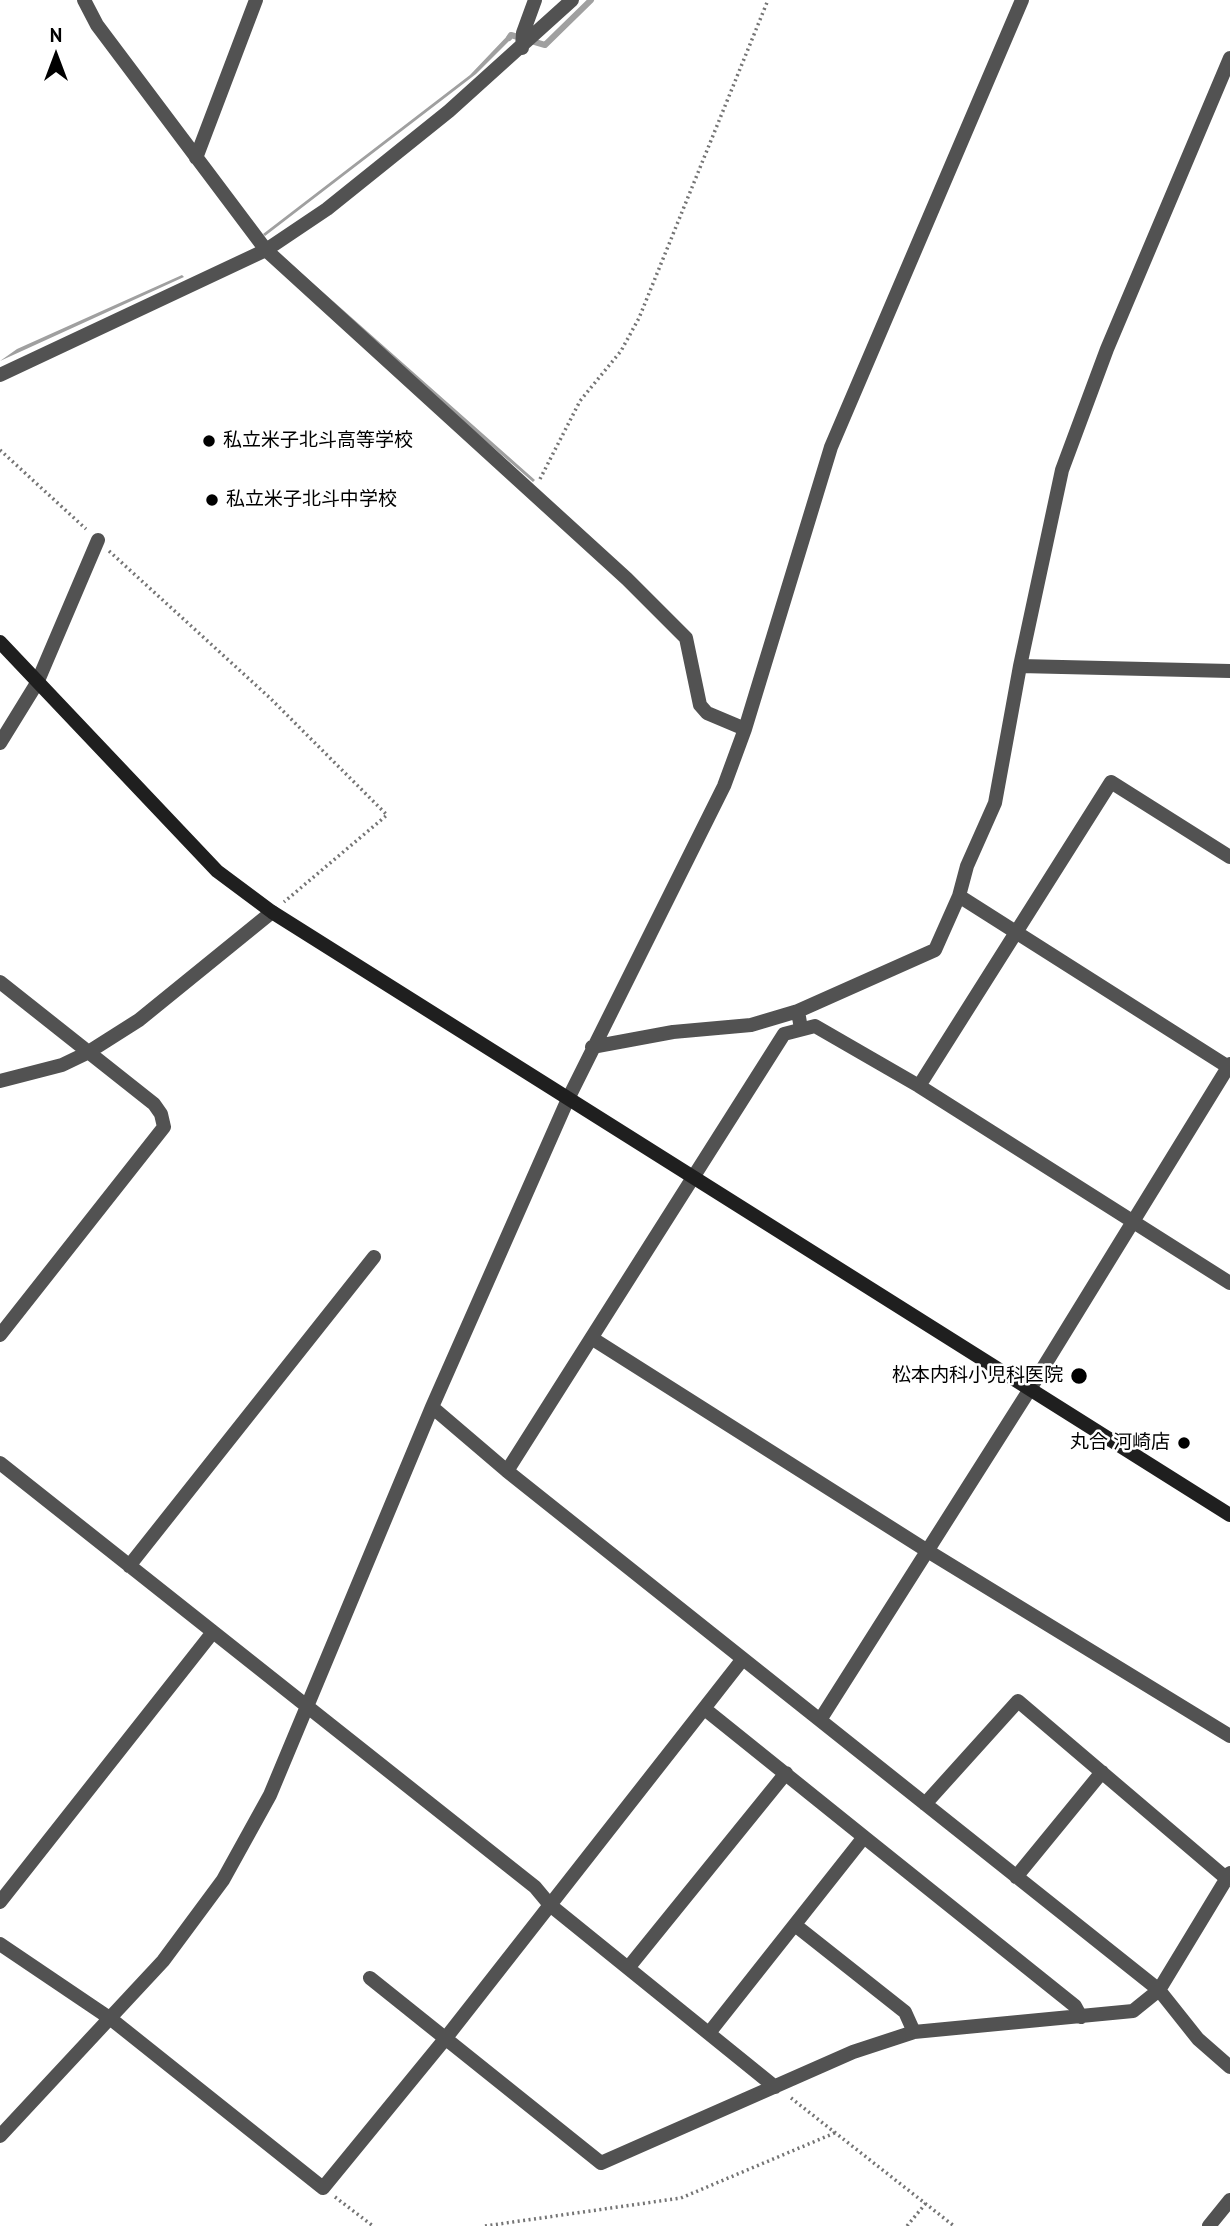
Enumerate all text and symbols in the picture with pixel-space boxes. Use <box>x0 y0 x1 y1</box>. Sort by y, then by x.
north arrow <box>21 21 91 91</box>
text: N <box>50 23 62 47</box>
place label: 私立米子北斗高等学校 <box>223 430 413 452</box>
marker: 私立米子北斗高等学校 <box>201 433 217 449</box>
place label: 私立米子北斗中学校 <box>226 489 397 511</box>
marker: 私立米子北斗中学校 <box>204 492 220 508</box>
place label: 松本内科小児科医院 <box>892 1365 1063 1387</box>
marker: 松本内科小児科医院 <box>1069 1366 1089 1386</box>
place label: 丸合 河崎店 <box>1070 1432 1170 1454</box>
marker: 丸合 河崎店 <box>1176 1435 1192 1451</box>

